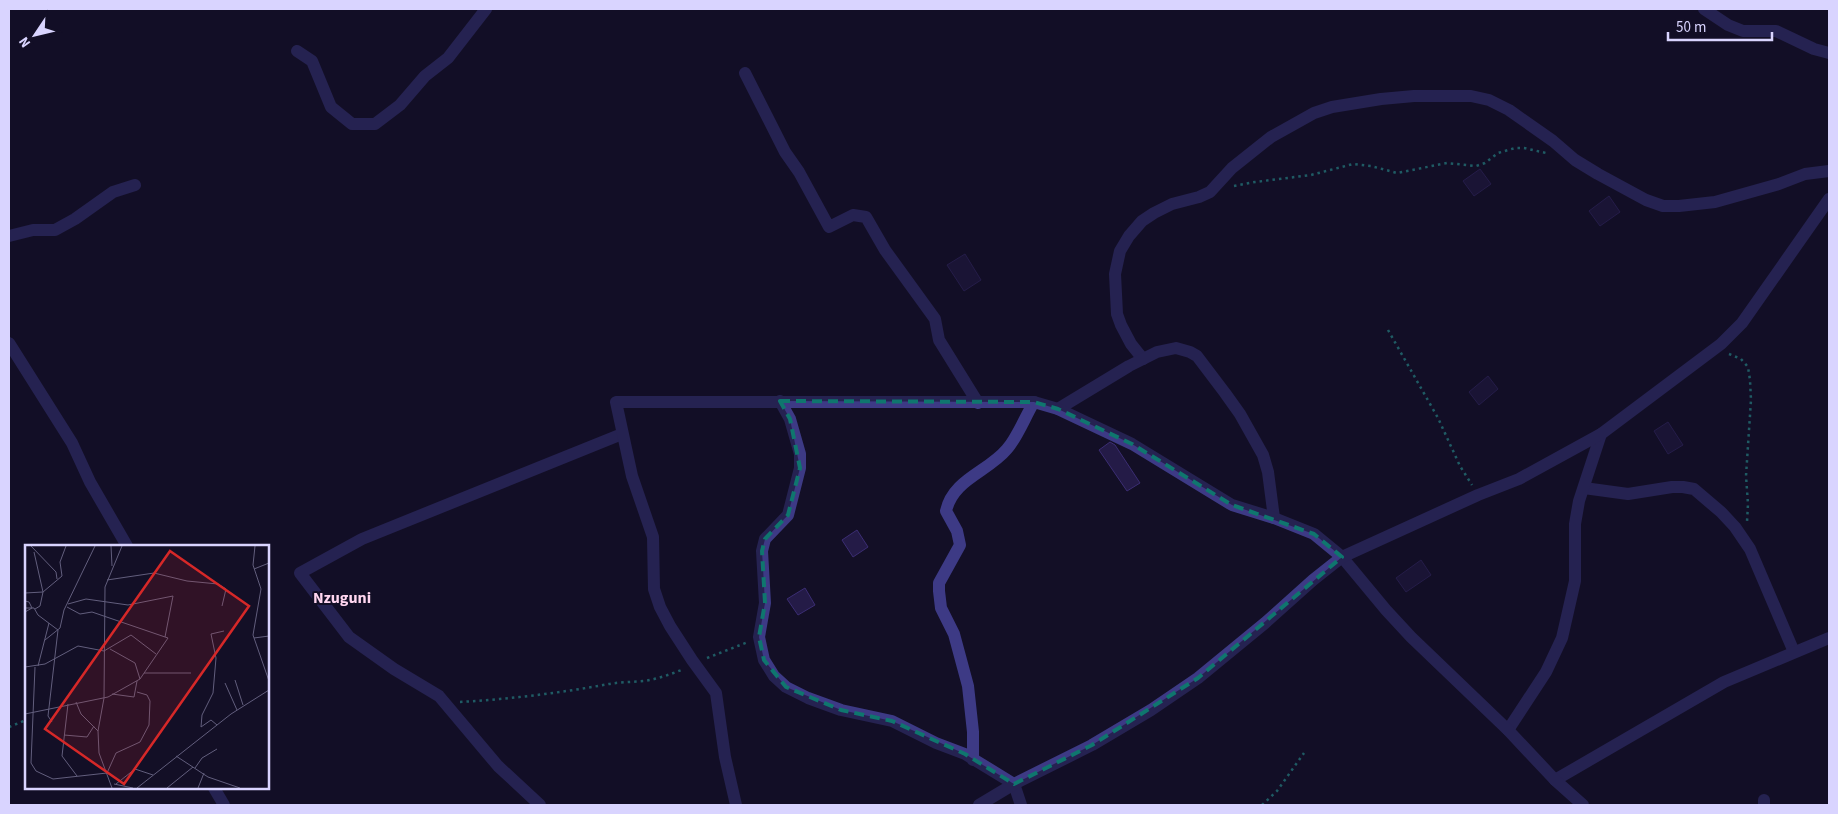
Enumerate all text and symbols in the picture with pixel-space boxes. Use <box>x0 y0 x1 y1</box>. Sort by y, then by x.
north arrow <box>10 10 60 60</box>
scale bar <box>1668 10 1772 42</box>
text: 50 m <box>1676 17 1706 38</box>
text: N <box>14 32 36 51</box>
inset map <box>25 545 269 789</box>
district label: Nzuguni <box>313 587 371 609</box>

